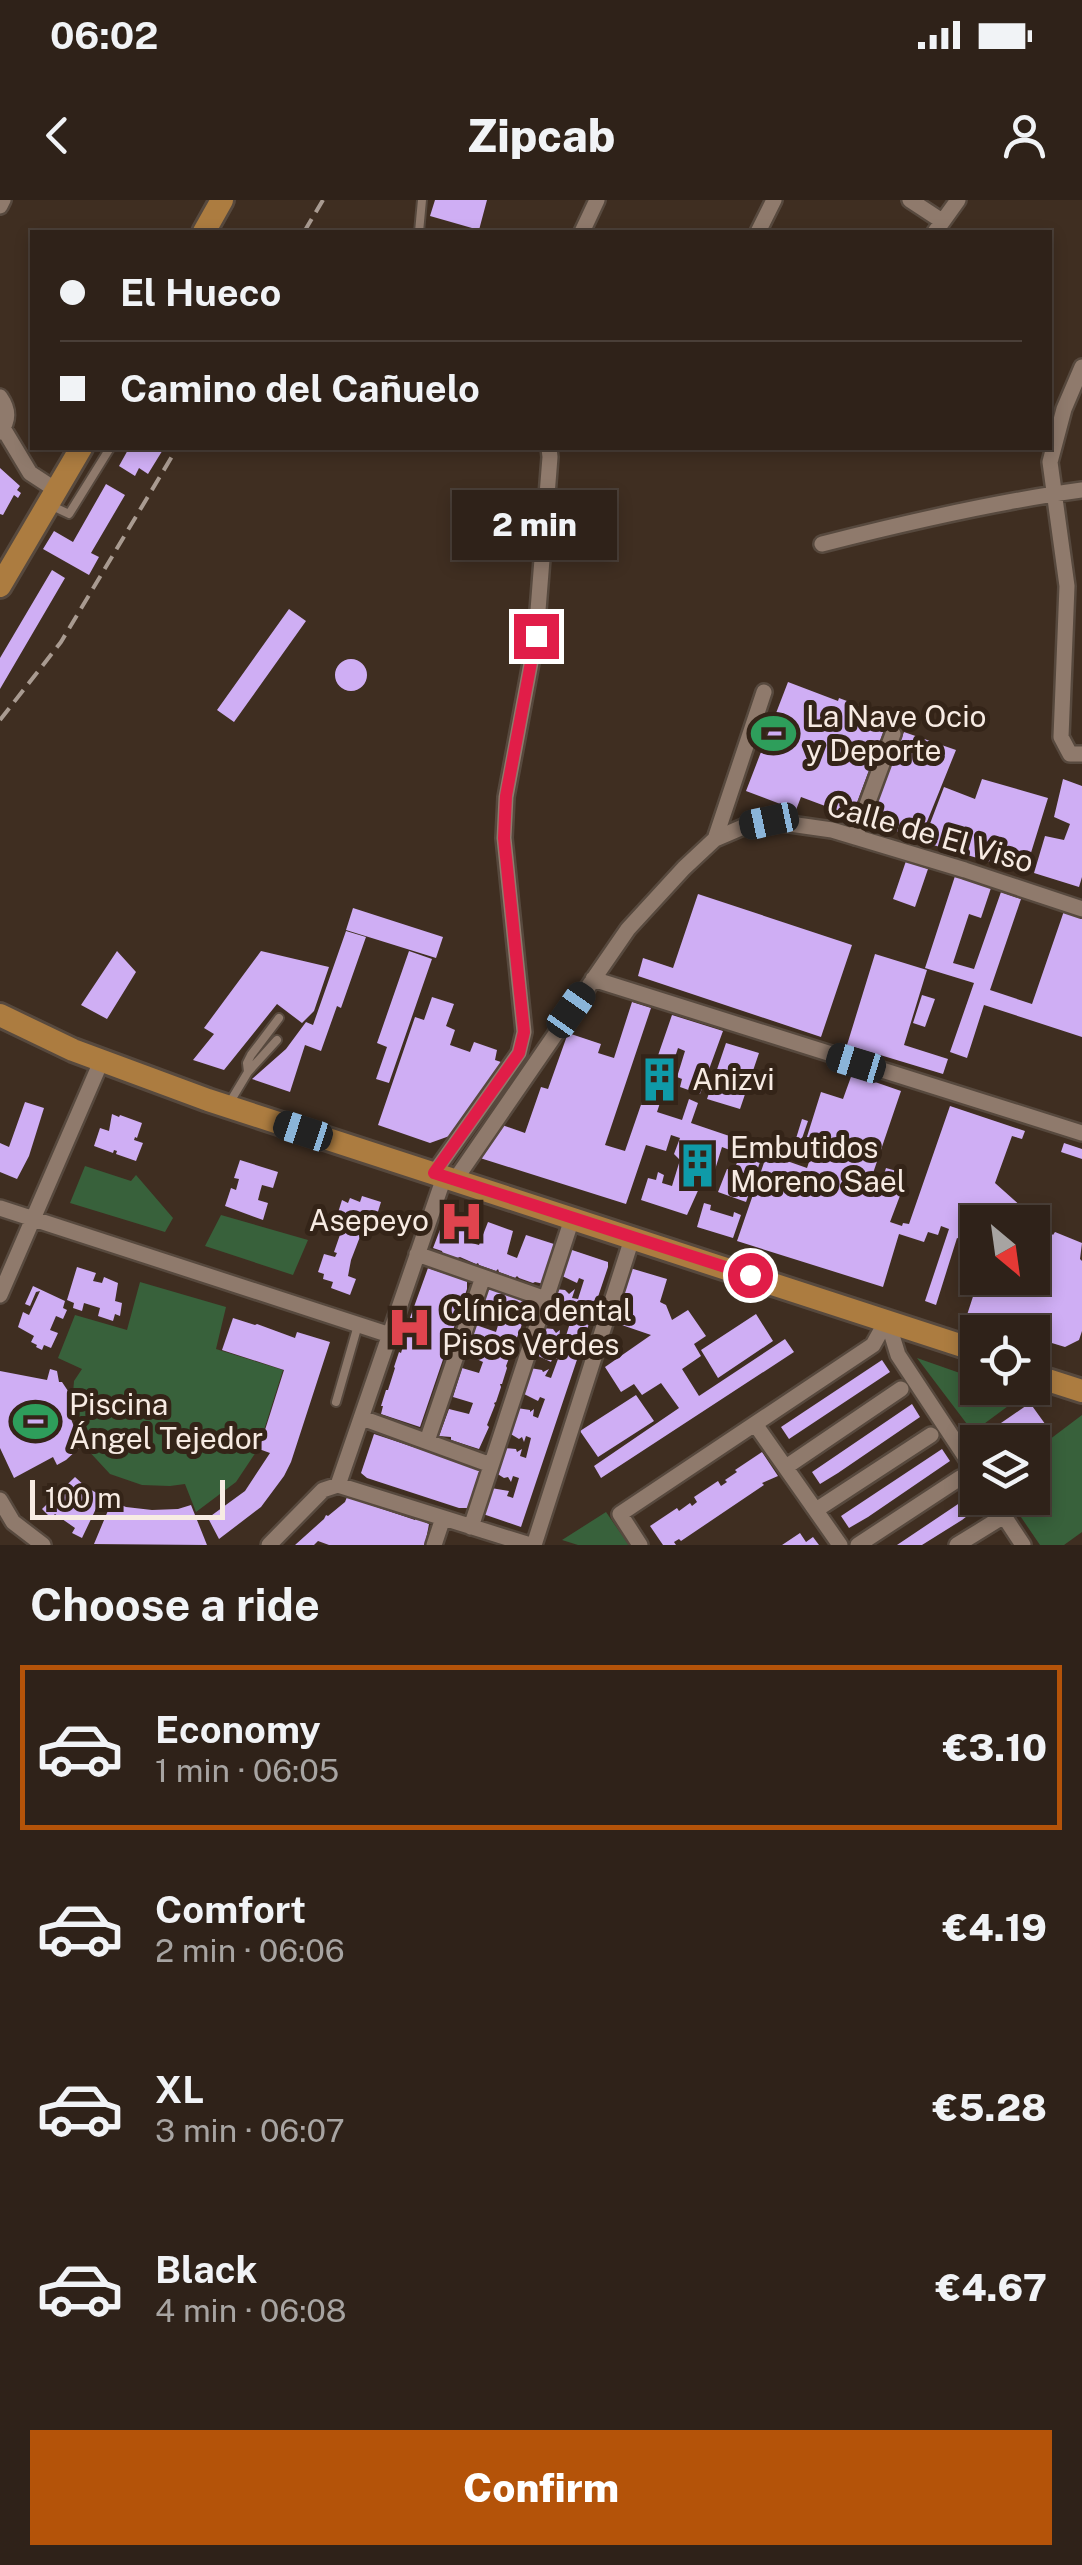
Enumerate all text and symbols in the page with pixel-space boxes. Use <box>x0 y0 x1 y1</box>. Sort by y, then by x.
text: 06:02 <box>50 13 158 58</box>
icon: back <box>30 108 85 163</box>
icon: person <box>997 108 1052 163</box>
text: Zipcab <box>467 109 615 162</box>
text: El Hueco <box>120 270 281 315</box>
text: Camino del Cañuelo <box>120 366 480 411</box>
callout: 2 min <box>454 491 618 561</box>
text: 2 min <box>492 506 577 543</box>
route end <box>514 614 559 659</box>
place label: La Nave Ocio y Deporte <box>806 698 987 768</box>
sports icon: La Nave Ocio y Deporte <box>749 710 797 758</box>
street label: Calle de El Viso <box>823 786 1038 880</box>
car <box>737 800 801 842</box>
car <box>542 977 600 1043</box>
car <box>823 1040 889 1086</box>
building icon: Anizvi <box>635 1056 683 1104</box>
place label: Anizvi <box>692 1061 775 1097</box>
car <box>270 1107 336 1155</box>
place label: Embutidos Moreno Sael <box>730 1129 906 1199</box>
building icon: Embutidos Moreno Sael <box>673 1141 721 1189</box>
hospital icon: Asepeyo <box>438 1197 486 1245</box>
place label: Asepeyo <box>309 1202 429 1238</box>
north arrow <box>960 1205 1050 1295</box>
map controls <box>960 1205 1050 1515</box>
route start <box>728 1253 773 1298</box>
place label: Clínica dental Pisos Verdes <box>442 1292 632 1362</box>
hospital icon: Clínica dental Pisos Verdes <box>385 1304 433 1352</box>
button: locate <box>960 1315 1050 1405</box>
place label: Piscina Ángel Tejedor <box>69 1386 263 1456</box>
sports icon: Piscina Ángel Tejedor <box>12 1398 60 1446</box>
button: layers <box>960 1425 1050 1515</box>
scale bar <box>30 1475 225 1520</box>
text: 100 m <box>45 1481 122 1514</box>
text: Choose a ride <box>30 1578 320 1631</box>
icon: car <box>35 1703 125 1793</box>
text: Economy <box>155 1707 321 1752</box>
text: €3.10 <box>943 1725 1047 1770</box>
text: 1 min · 06:05 <box>155 1752 339 1789</box>
icon: car <box>35 1883 125 1973</box>
text: Comfort <box>155 1887 306 1932</box>
text: €4.19 <box>943 1905 1047 1950</box>
text: 2 min · 06:06 <box>155 1932 345 1969</box>
icon: car <box>35 2063 125 2153</box>
text: XL <box>155 2067 204 2112</box>
text: €5.28 <box>933 2085 1047 2130</box>
text: 3 min · 06:07 <box>155 2112 345 2149</box>
icon: car <box>35 2243 125 2333</box>
text: Black <box>155 2247 258 2292</box>
text: €4.67 <box>935 2265 1047 2310</box>
text: 4 min · 06:08 <box>155 2292 346 2329</box>
button: Confirm <box>30 2430 1052 2545</box>

